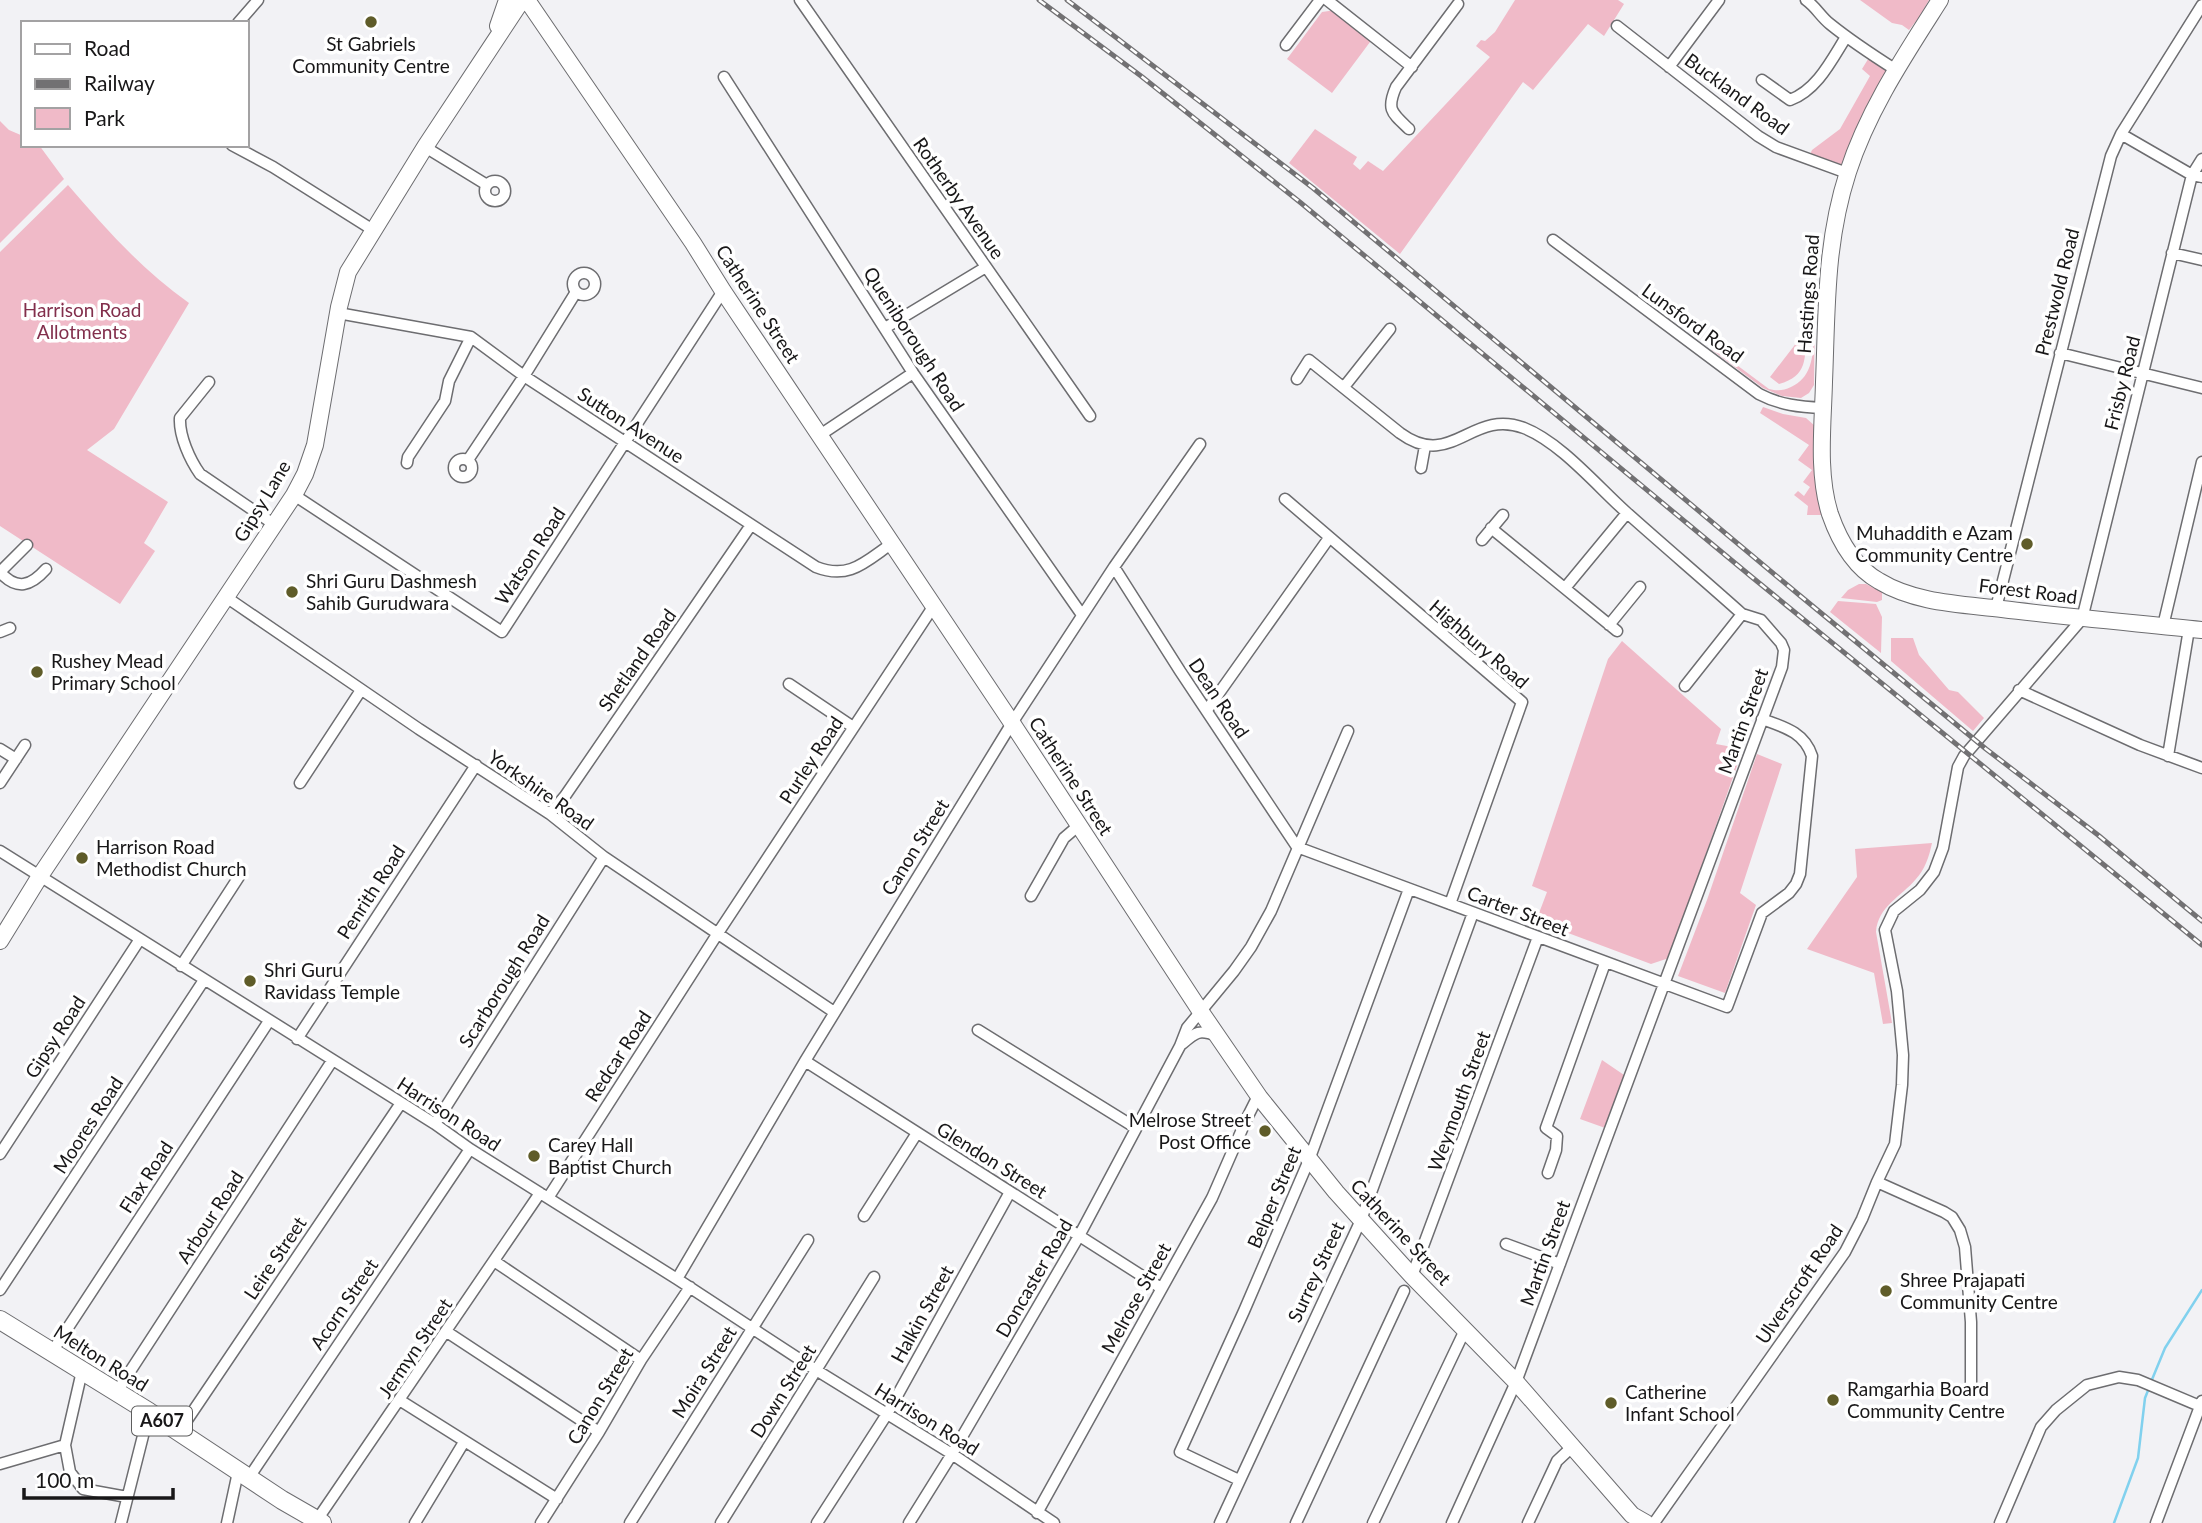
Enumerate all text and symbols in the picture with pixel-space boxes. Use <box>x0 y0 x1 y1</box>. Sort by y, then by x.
marker: St Gabriels Community Centre <box>363 14 379 30</box>
legend <box>21 21 248 147</box>
place label: St Gabriels Community Centre <box>292 32 450 77</box>
text: Road <box>84 35 131 60</box>
street label: Buckland Road <box>1681 48 1794 139</box>
text: Railway <box>84 70 155 95</box>
text: Park <box>84 105 125 130</box>
street label: Rotherby Avenue <box>909 133 1010 263</box>
street label: Prestwold Road <box>2030 226 2083 358</box>
street label: Hastings Road <box>1792 234 1823 354</box>
street label: Catherine Street <box>712 240 805 367</box>
street label: Queniborough Road <box>859 262 970 415</box>
street label: Lunsford Road <box>1638 278 1749 367</box>
park label: Harrison Road Allotments <box>23 298 141 343</box>
street label: Frisby Road <box>2099 333 2144 432</box>
street label: Sutton Avenue <box>574 382 689 467</box>
street label: Gipsy Lane <box>228 456 295 546</box>
street label: Watson Road <box>490 503 570 609</box>
place label: Muhaddith e Azam Community Centre <box>1855 521 2013 566</box>
marker: Muhaddith e Azam Community Centre <box>2019 536 2035 552</box>
place label: Shri Guru Dashmesh Sahib Gurudwara <box>306 569 477 614</box>
street label: Forest Road <box>1977 573 2079 608</box>
marker: Shri Guru Dashmesh Sahib Gurudwara <box>284 584 300 600</box>
street label: Highbury Road <box>1425 594 1534 693</box>
street label: Shetland Road <box>593 604 680 715</box>
place label: Rushey Mead Primary School <box>51 649 176 694</box>
street label: Dean Road <box>1184 653 1255 742</box>
marker: Rushey Mead Primary School <box>29 664 45 680</box>
street label: Martin Street <box>1713 665 1772 777</box>
street label: Purley Road <box>774 712 847 808</box>
street label: Catherine Street <box>1025 712 1118 839</box>
street label: Yorkshire Road <box>484 745 599 835</box>
street label: Canon Street <box>876 794 953 899</box>
place label: Harrison Road Methodist Church <box>96 835 247 880</box>
street label: Penrith Road <box>332 840 409 943</box>
marker: Harrison Road Methodist Church <box>74 850 90 866</box>
street label: Carter Street <box>1464 881 1573 941</box>
street label: Scarborough Road <box>453 910 554 1051</box>
place label: Shri Guru Ravidass Temple <box>264 958 400 1003</box>
marker: Shri Guru Ravidass Temple <box>242 973 258 989</box>
street label: Gipsy Road <box>19 991 90 1082</box>
street label: Redcar Road <box>580 1006 656 1106</box>
street label: Weymouth Street <box>1423 1027 1495 1174</box>
street label: Moores Road <box>48 1072 127 1177</box>
street label: Harrison Road <box>393 1072 505 1156</box>
place label: Melrose Street Post Office <box>1129 1108 1251 1153</box>
street label: Glendon Street <box>933 1116 1052 1203</box>
marker: Melrose Street Post Office <box>1257 1123 1273 1139</box>
place label: Carey Hall Baptist Church <box>548 1133 672 1178</box>
street label: Flax Road <box>114 1137 177 1217</box>
street label: Belper Street <box>1242 1142 1305 1251</box>
marker: Carey Hall Baptist Church <box>526 1148 542 1164</box>
street label: Arbour Road <box>171 1166 248 1267</box>
street label: Catherine Street <box>1346 1174 1456 1290</box>
street label: Martin Street <box>1515 1197 1574 1309</box>
street label: Leire Street <box>238 1212 311 1304</box>
street label: Doncaster Road <box>990 1215 1077 1341</box>
street label: Surrey Street <box>1282 1218 1349 1326</box>
street label: Ulverscroft Road <box>1750 1220 1847 1348</box>
street label: Melrose Street <box>1096 1239 1175 1357</box>
street label: Acorn Street <box>305 1254 382 1354</box>
street label: Halkin Street <box>885 1261 958 1367</box>
place label: Shree Prajapati Community Centre <box>1900 1268 2058 1313</box>
marker: Shree Prajapati Community Centre <box>1878 1283 1894 1299</box>
street label: Jermyn Street <box>373 1293 456 1402</box>
street label: Melton Road <box>50 1319 153 1396</box>
street label: Moira Street <box>666 1321 741 1422</box>
street label: Down Street <box>745 1340 820 1442</box>
street label: Canon Street <box>562 1343 638 1448</box>
street label: Harrison Road <box>871 1377 984 1460</box>
place label: Ramgarhia Board Community Centre <box>1847 1377 2005 1422</box>
place label: Catherine Infant School <box>1625 1380 1735 1425</box>
marker: Ramgarhia Board Community Centre <box>1825 1392 1841 1408</box>
marker: Catherine Infant School <box>1603 1395 1619 1411</box>
road number: A607 <box>132 1406 192 1436</box>
scale bar <box>24 1456 173 1500</box>
text: 100 m <box>35 1467 94 1492</box>

